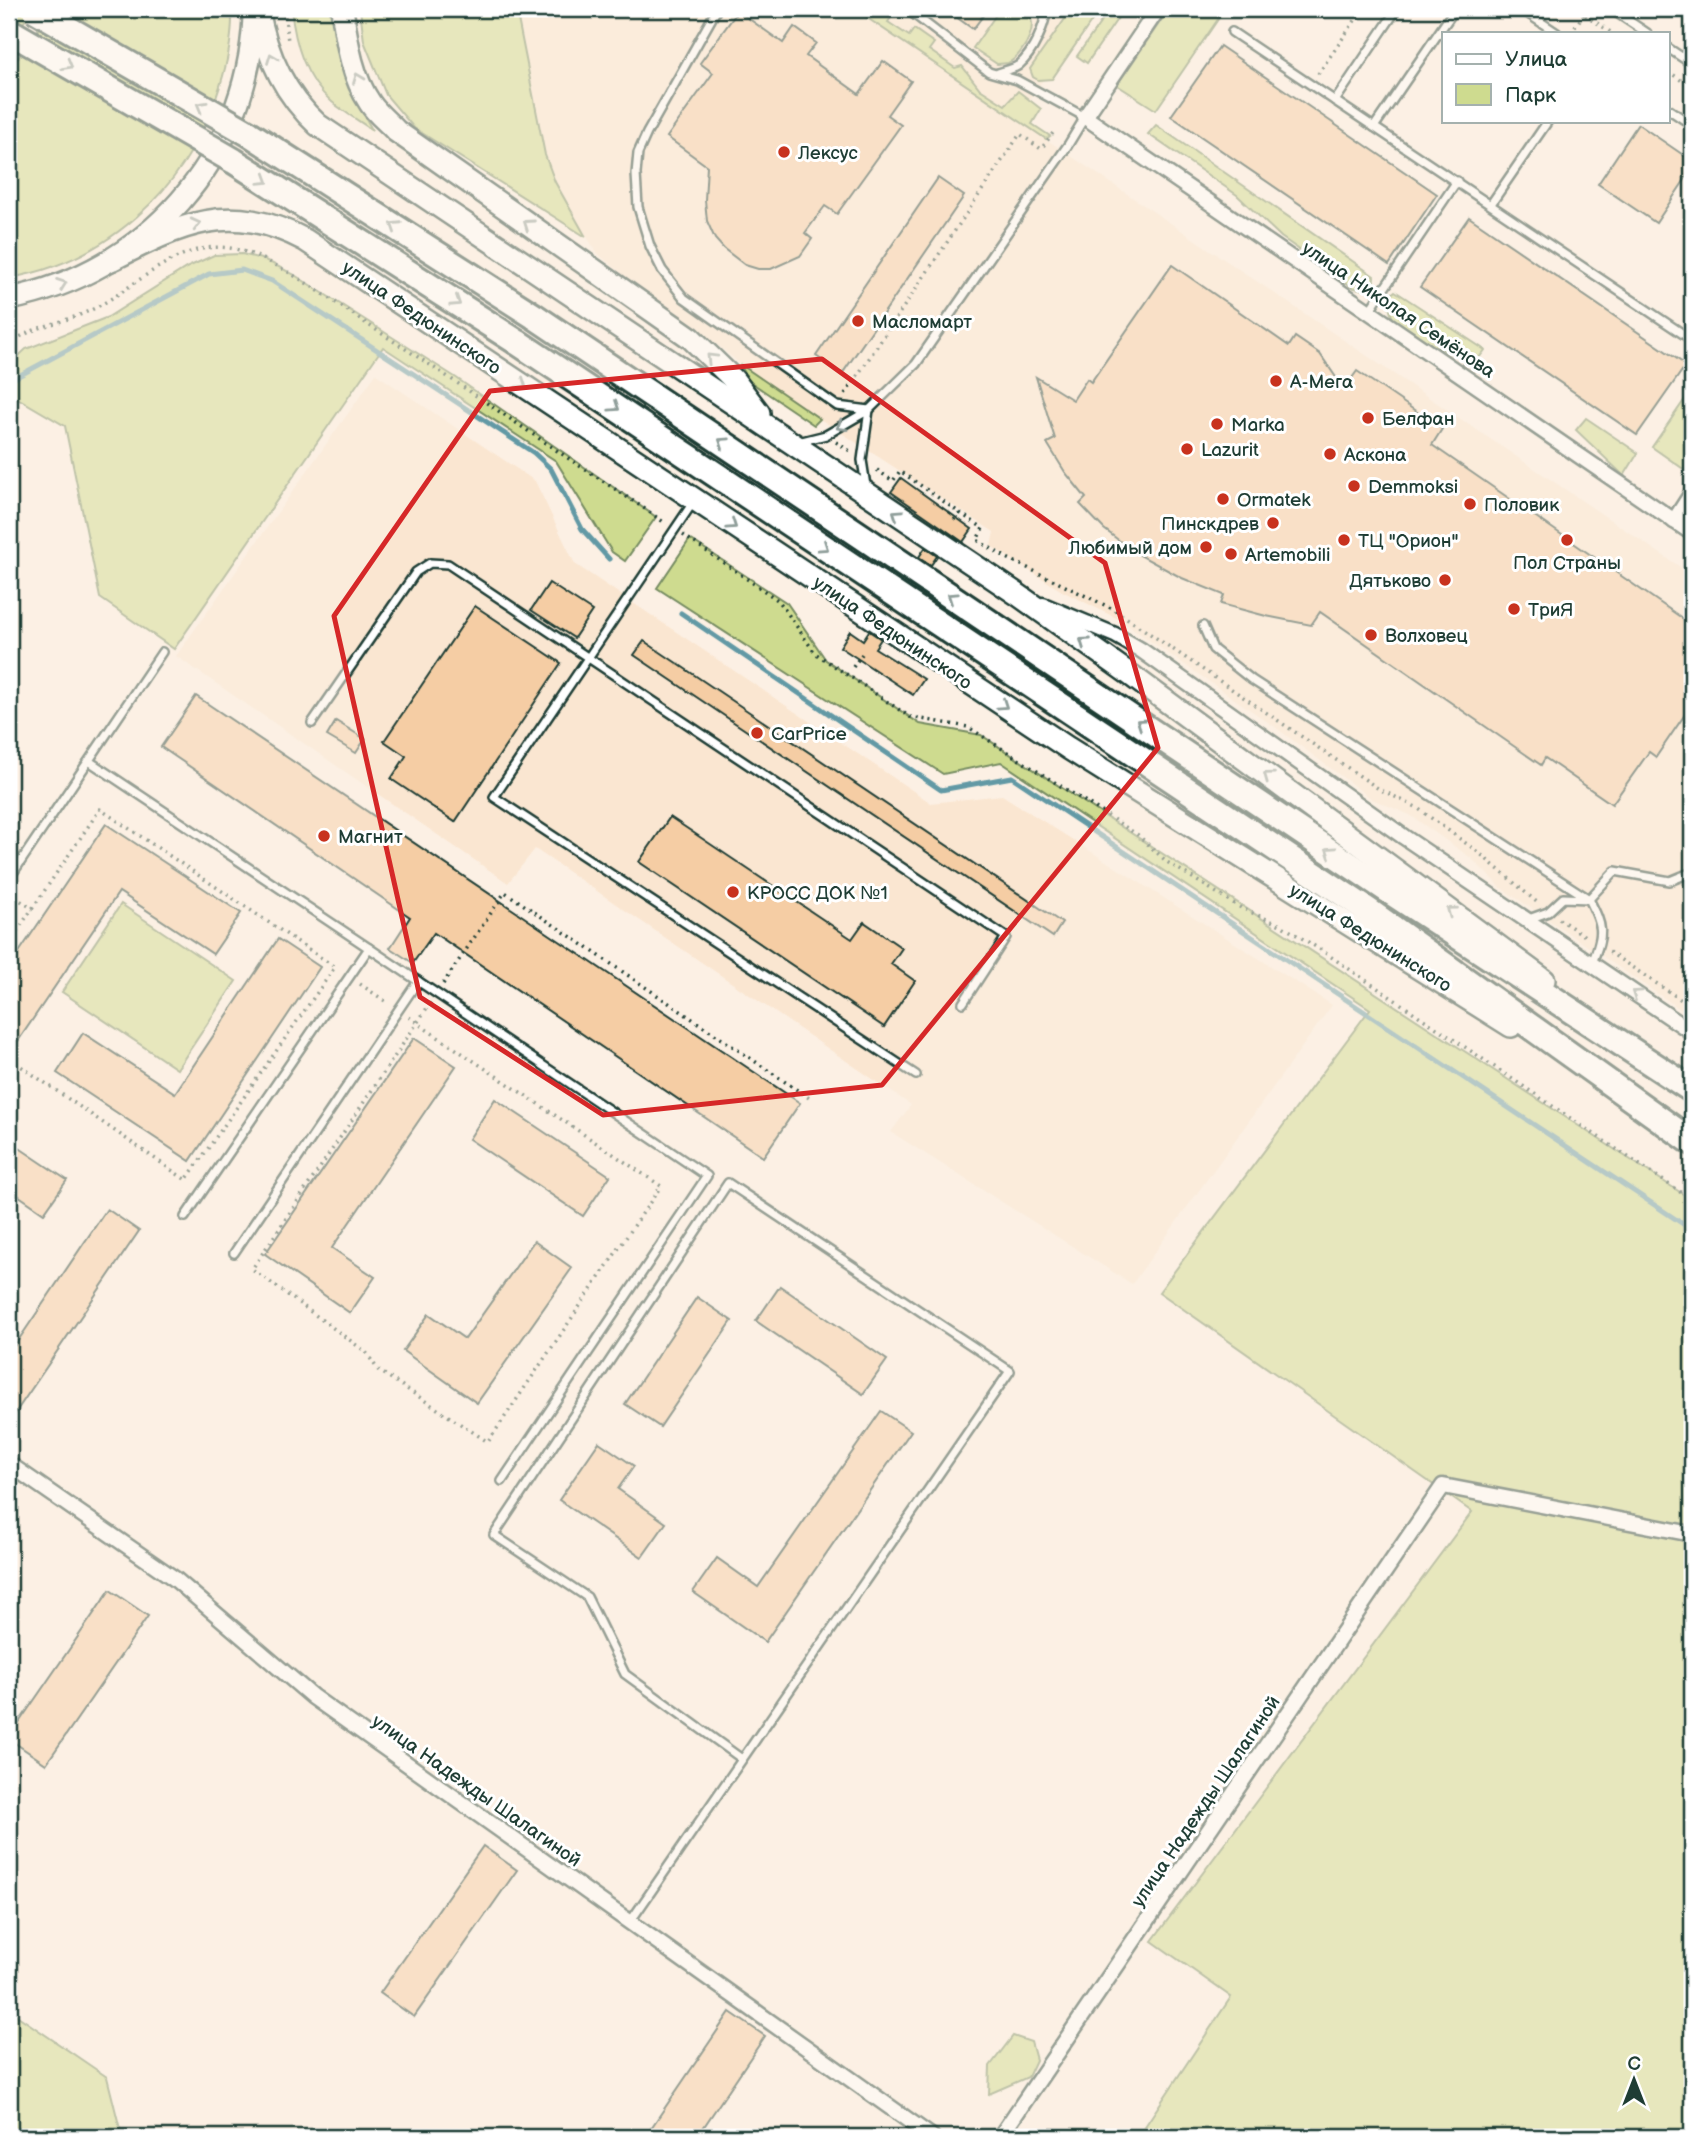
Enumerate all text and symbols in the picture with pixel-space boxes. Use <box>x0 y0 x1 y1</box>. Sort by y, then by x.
legend <box>1442 32 1670 122</box>
text: Улица <box>1505 47 1568 72</box>
one-way arrow <box>266 52 280 64</box>
one-way arrow <box>60 57 73 70</box>
one-way arrow <box>352 72 366 85</box>
text: Парк <box>1505 83 1556 108</box>
one-way arrow <box>196 101 209 114</box>
place label: Лексус <box>797 142 859 165</box>
marker: Лексус <box>776 144 792 160</box>
one-way arrow <box>256 172 269 185</box>
one-way arrow <box>190 218 202 232</box>
one-way arrow <box>523 220 536 232</box>
one-way arrow <box>389 221 402 234</box>
street label: улица Николая Семёнова <box>1297 237 1499 383</box>
street label: улица Федюнинского <box>337 257 505 380</box>
one-way arrow <box>55 278 67 292</box>
one-way arrow <box>448 294 461 307</box>
place label: Масломарт <box>872 311 972 334</box>
marker: Масломарт <box>850 313 866 329</box>
one-way arrow <box>706 354 719 367</box>
place label: А-Мега <box>1289 371 1353 394</box>
marker: А-Мега <box>1268 373 1284 389</box>
one-way arrow <box>514 376 527 389</box>
one-way arrow <box>607 399 620 412</box>
place label: Белфан <box>1382 408 1454 431</box>
marker: Белфан <box>1360 410 1376 426</box>
place label: Marka <box>1231 414 1285 437</box>
marker: Marka <box>1209 416 1225 432</box>
one-way arrow <box>836 418 848 431</box>
one-way arrow <box>718 438 731 451</box>
place label: Lazurit <box>1201 439 1259 462</box>
marker: Lazurit <box>1179 441 1195 457</box>
place label: Аскона <box>1343 444 1407 467</box>
marker: Аскона <box>1322 446 1338 462</box>
place label: Demmoksi <box>1368 476 1458 499</box>
marker: Demmoksi <box>1346 478 1362 494</box>
place label: Ormatek <box>1237 489 1311 512</box>
marker: Ormatek <box>1215 491 1231 507</box>
place label: Половик <box>1484 494 1559 517</box>
marker: Половик <box>1462 496 1478 512</box>
one-way arrow <box>891 509 904 522</box>
place label: Пинскдрев <box>1161 513 1259 536</box>
marker: Пинскдрев <box>1265 515 1281 531</box>
one-way arrow <box>724 517 737 530</box>
place label: ТЦ "Орион" <box>1358 530 1459 553</box>
marker: ТЦ "Орион" <box>1336 532 1352 548</box>
marker: Пол Страны <box>1559 532 1575 548</box>
place label: Любимый дом <box>1068 537 1192 560</box>
one-way arrow <box>816 538 829 551</box>
marker: Любимый дом <box>1198 539 1214 555</box>
place label: Artemobili <box>1245 544 1331 567</box>
marker: Artemobili <box>1223 546 1239 562</box>
place label: Пол Страны <box>1513 552 1621 575</box>
place label: Дятьково <box>1349 570 1431 593</box>
street label: улица Федюнинского <box>808 572 976 695</box>
marker: Дятьково <box>1437 572 1453 588</box>
one-way arrow <box>947 592 960 605</box>
place label: ТриЯ <box>1528 599 1574 622</box>
marker: ТриЯ <box>1506 601 1522 617</box>
place label: Волховец <box>1385 625 1468 648</box>
marker: Волховец <box>1363 627 1379 643</box>
one-way arrow <box>1079 638 1092 650</box>
one-way arrow <box>995 696 1008 709</box>
one-way arrow <box>1136 719 1149 731</box>
place label: CarPrice <box>771 723 847 746</box>
marker: CarPrice <box>749 725 765 741</box>
one-way arrow <box>1263 772 1276 785</box>
place label: Магнит <box>338 826 403 849</box>
marker: Магнит <box>316 828 332 844</box>
one-way arrow <box>1325 846 1338 859</box>
street label: улица Федюнинского <box>1285 879 1456 998</box>
place label: КРОСС ДОК №1 <box>747 882 888 905</box>
marker: КРОСС ДОК №1 <box>725 884 741 900</box>
one-way arrow <box>1447 907 1459 919</box>
one-way arrow <box>1631 990 1644 1002</box>
street label: улица Надежды Шалагиной <box>1127 1692 1286 1912</box>
street label: улица Надежды Шалагиной <box>367 1710 585 1872</box>
north arrow <box>1600 2044 1670 2114</box>
text: С <box>1627 2053 1641 2076</box>

